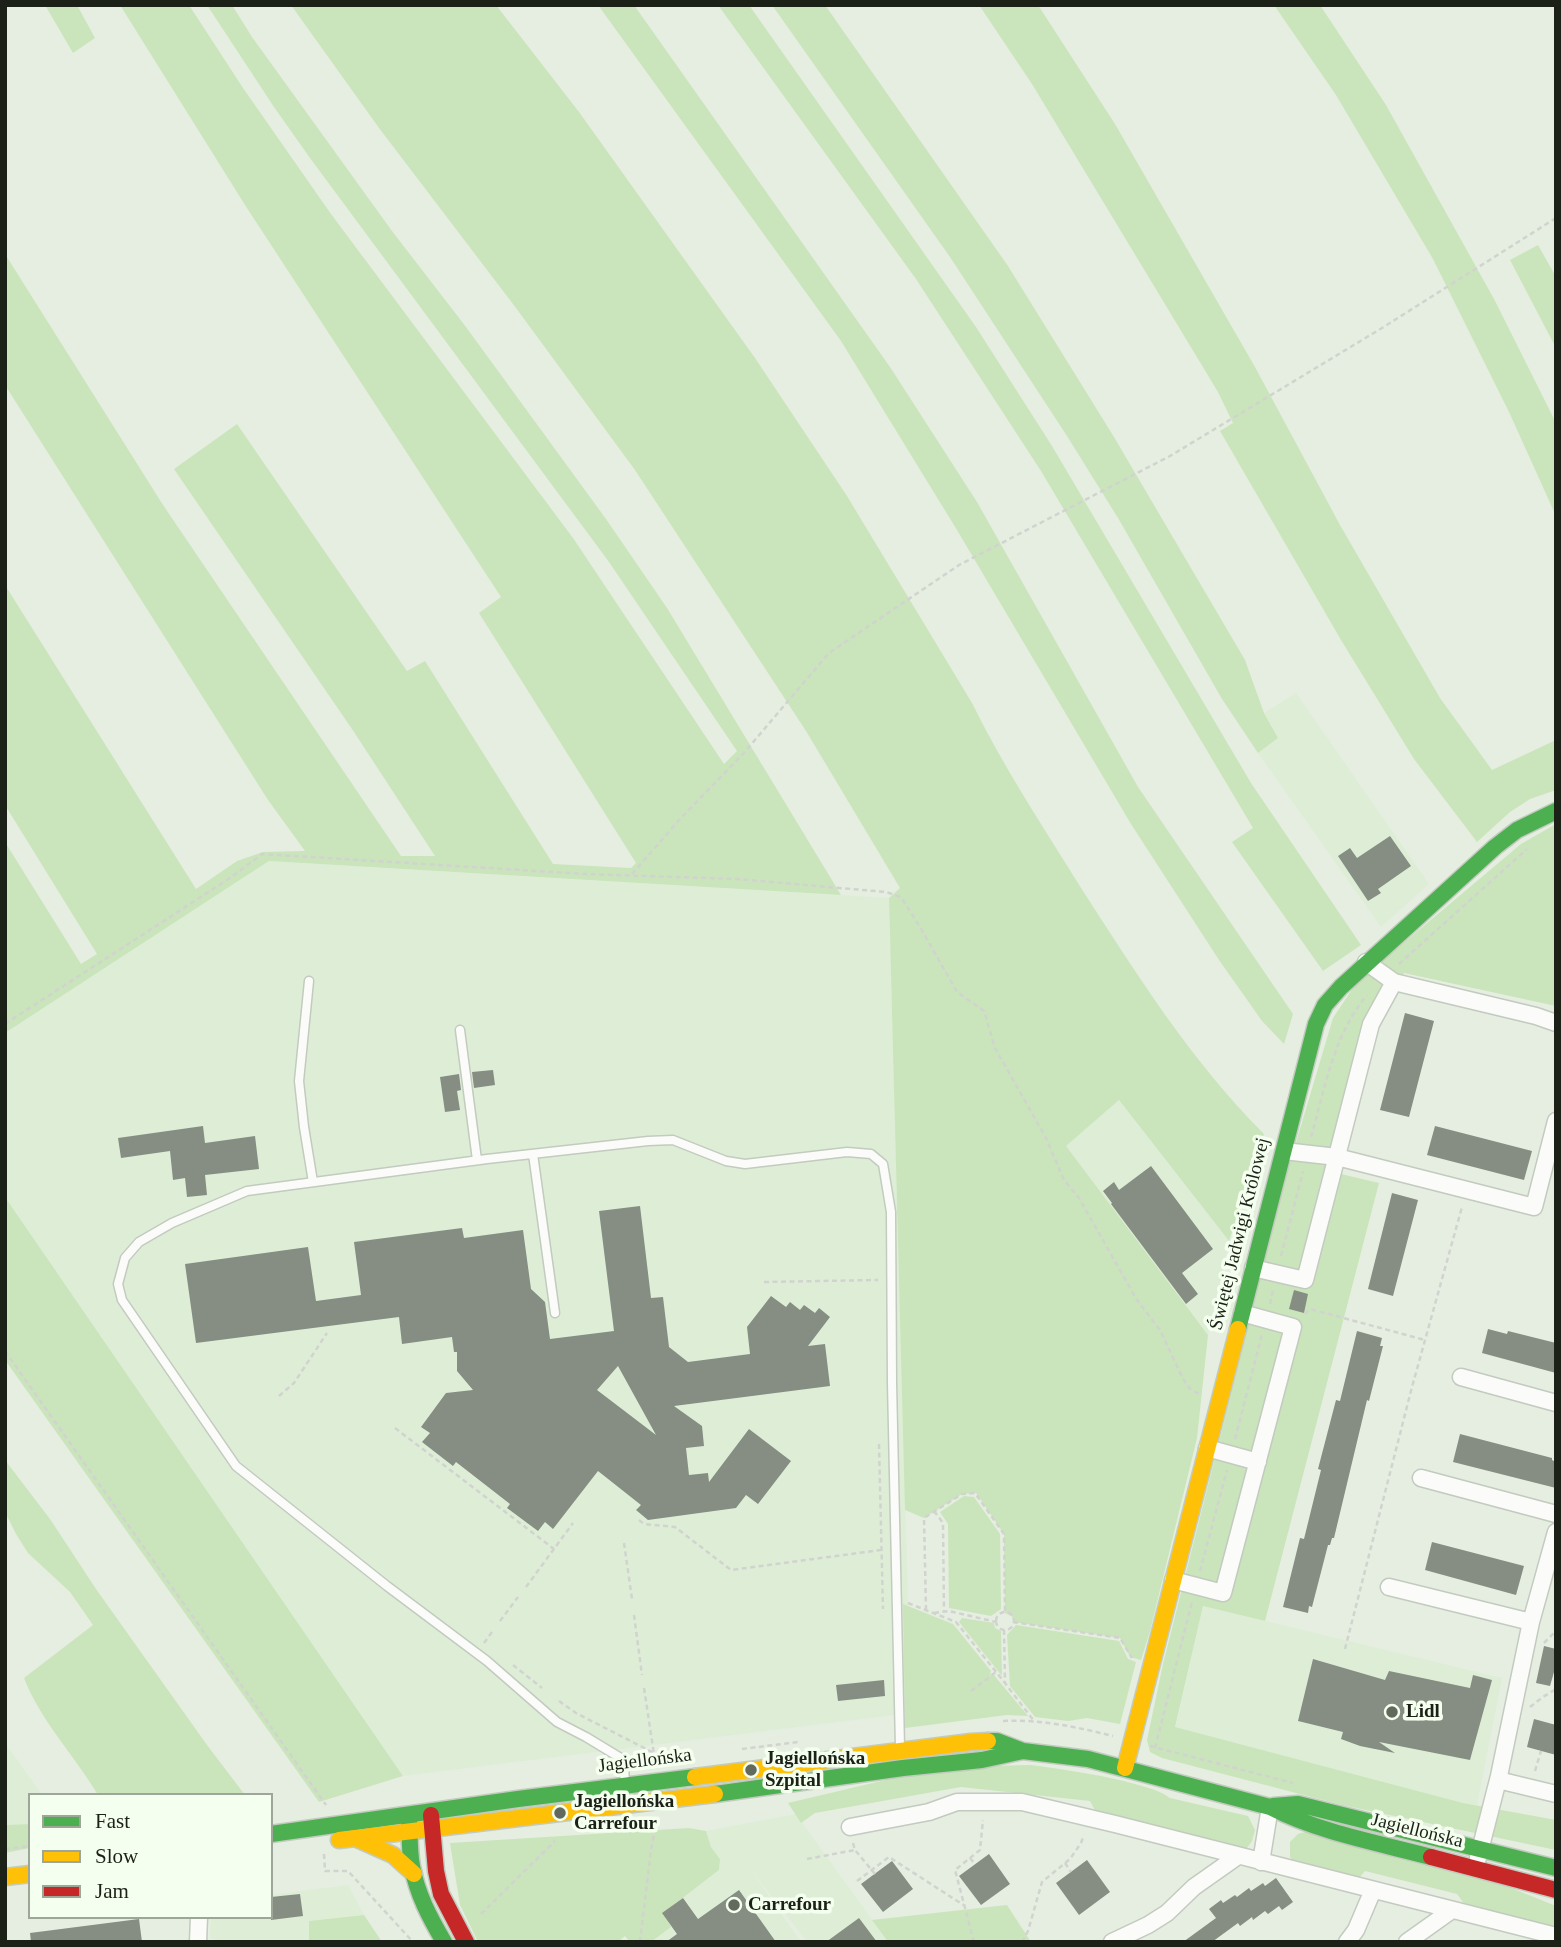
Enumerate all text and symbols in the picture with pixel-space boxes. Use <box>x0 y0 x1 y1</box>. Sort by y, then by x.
street label: Świętej Jadwigi Królowej <box>1205 1135 1275 1333</box>
place label: Lidl <box>1406 1701 1440 1723</box>
marker: Lidl <box>1384 1704 1400 1720</box>
street label: Jagiellońska <box>597 1744 693 1778</box>
place label: Jagiellońska Szpital <box>765 1748 865 1792</box>
marker: Jagiellońska Szpital <box>743 1762 759 1778</box>
place label: Jagiellońska Carrefour <box>574 1791 674 1835</box>
legend <box>28 1793 273 1919</box>
marker: Jagiellońska Carrefour <box>552 1805 568 1821</box>
text: Fast <box>95 1809 130 1833</box>
street label: Jagiellońska <box>1369 1809 1465 1853</box>
text: Slow <box>95 1844 138 1868</box>
text: Jam <box>95 1879 129 1903</box>
place label: Carrefour <box>748 1894 831 1916</box>
marker: Carrefour <box>726 1897 742 1913</box>

